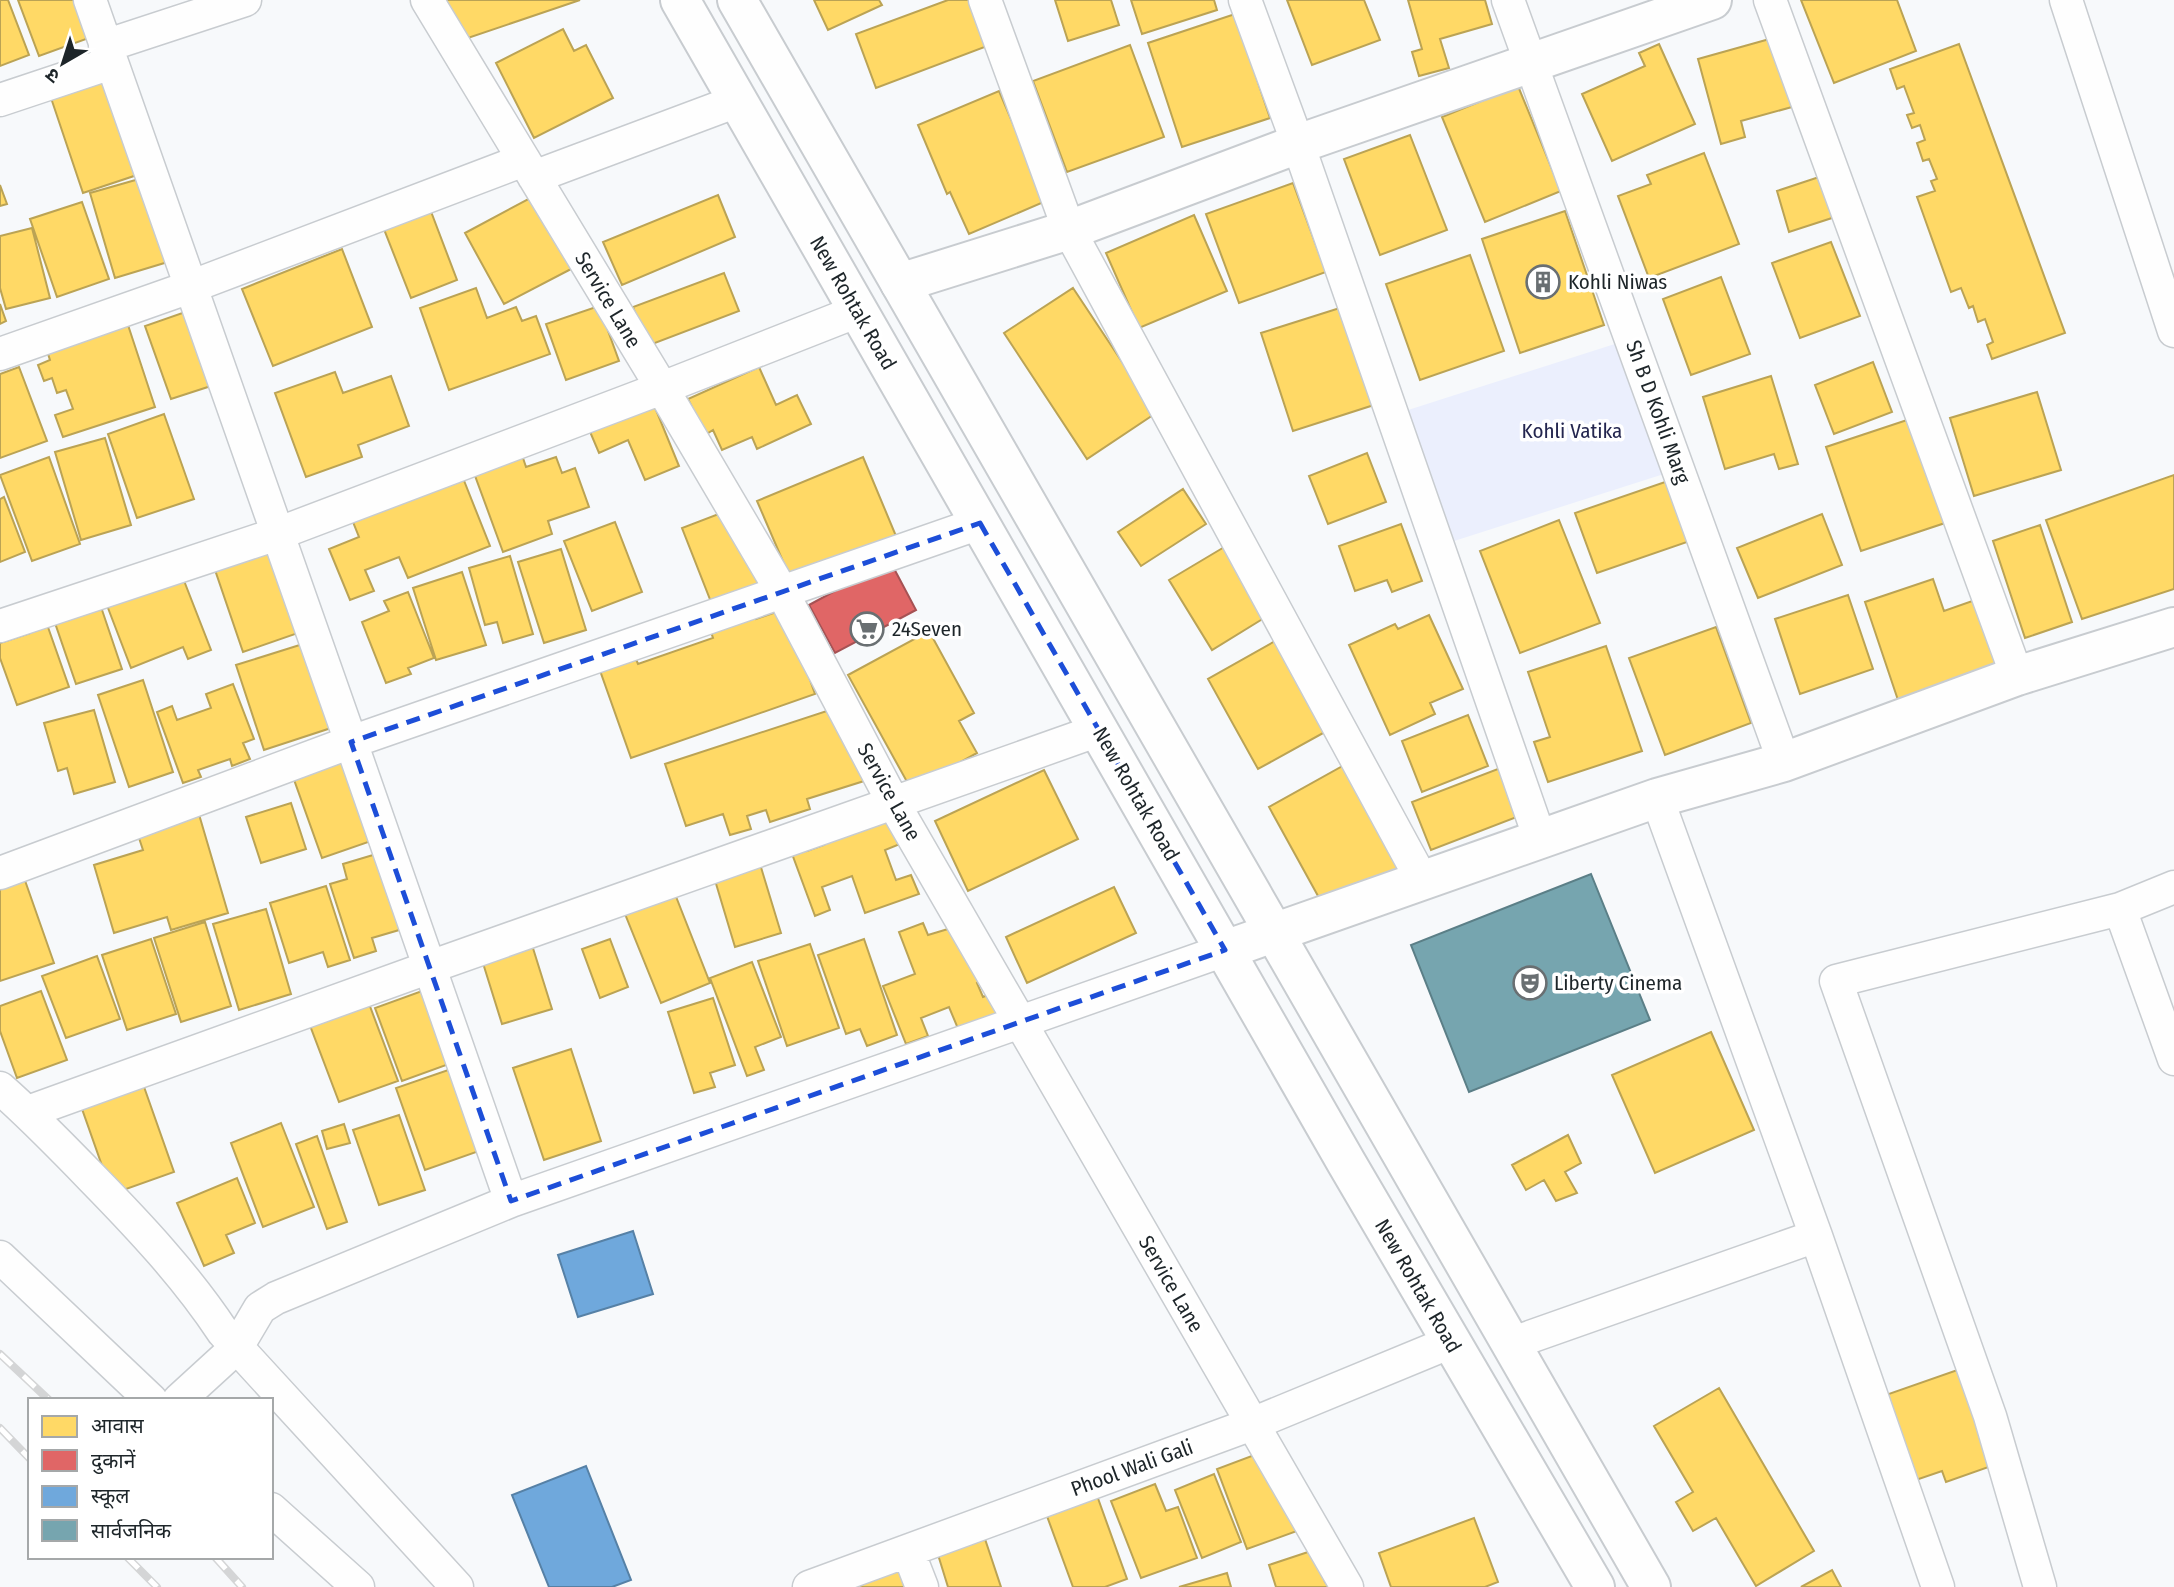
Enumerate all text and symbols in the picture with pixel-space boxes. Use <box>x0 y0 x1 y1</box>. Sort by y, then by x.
north arrow <box>28 28 98 98</box>
text: उ <box>40 63 64 88</box>
street label: New Rohtak Road <box>804 231 902 375</box>
street label: Service Lane <box>569 247 647 353</box>
building icon: Kohli Niwas <box>1524 263 1562 301</box>
place label: Kohli Niwas <box>1568 269 1667 295</box>
street label: Sh B D Kohli Marg <box>1620 337 1696 487</box>
park label: Kohli Vatika <box>1522 418 1622 444</box>
supermarket icon: 24Seven <box>848 610 886 648</box>
place label: 24Seven <box>892 616 962 642</box>
street label: New Rohtak Road <box>1087 722 1185 866</box>
street label: Service Lane <box>852 739 926 845</box>
theatre icon: Liberty Cinema <box>1511 964 1549 1002</box>
place label: Liberty Cinema <box>1554 970 1682 996</box>
street label: New Rohtak Road <box>1369 1214 1467 1358</box>
street label: Service Lane <box>1133 1231 1209 1337</box>
legend <box>28 1398 273 1559</box>
text: आवास <box>91 1413 145 1439</box>
street label: Phool Wali Gali <box>1067 1434 1197 1502</box>
text: दुकानें <box>91 1448 136 1475</box>
text: स्कूल <box>91 1483 130 1509</box>
text: सार्वजनिक <box>91 1518 172 1544</box>

